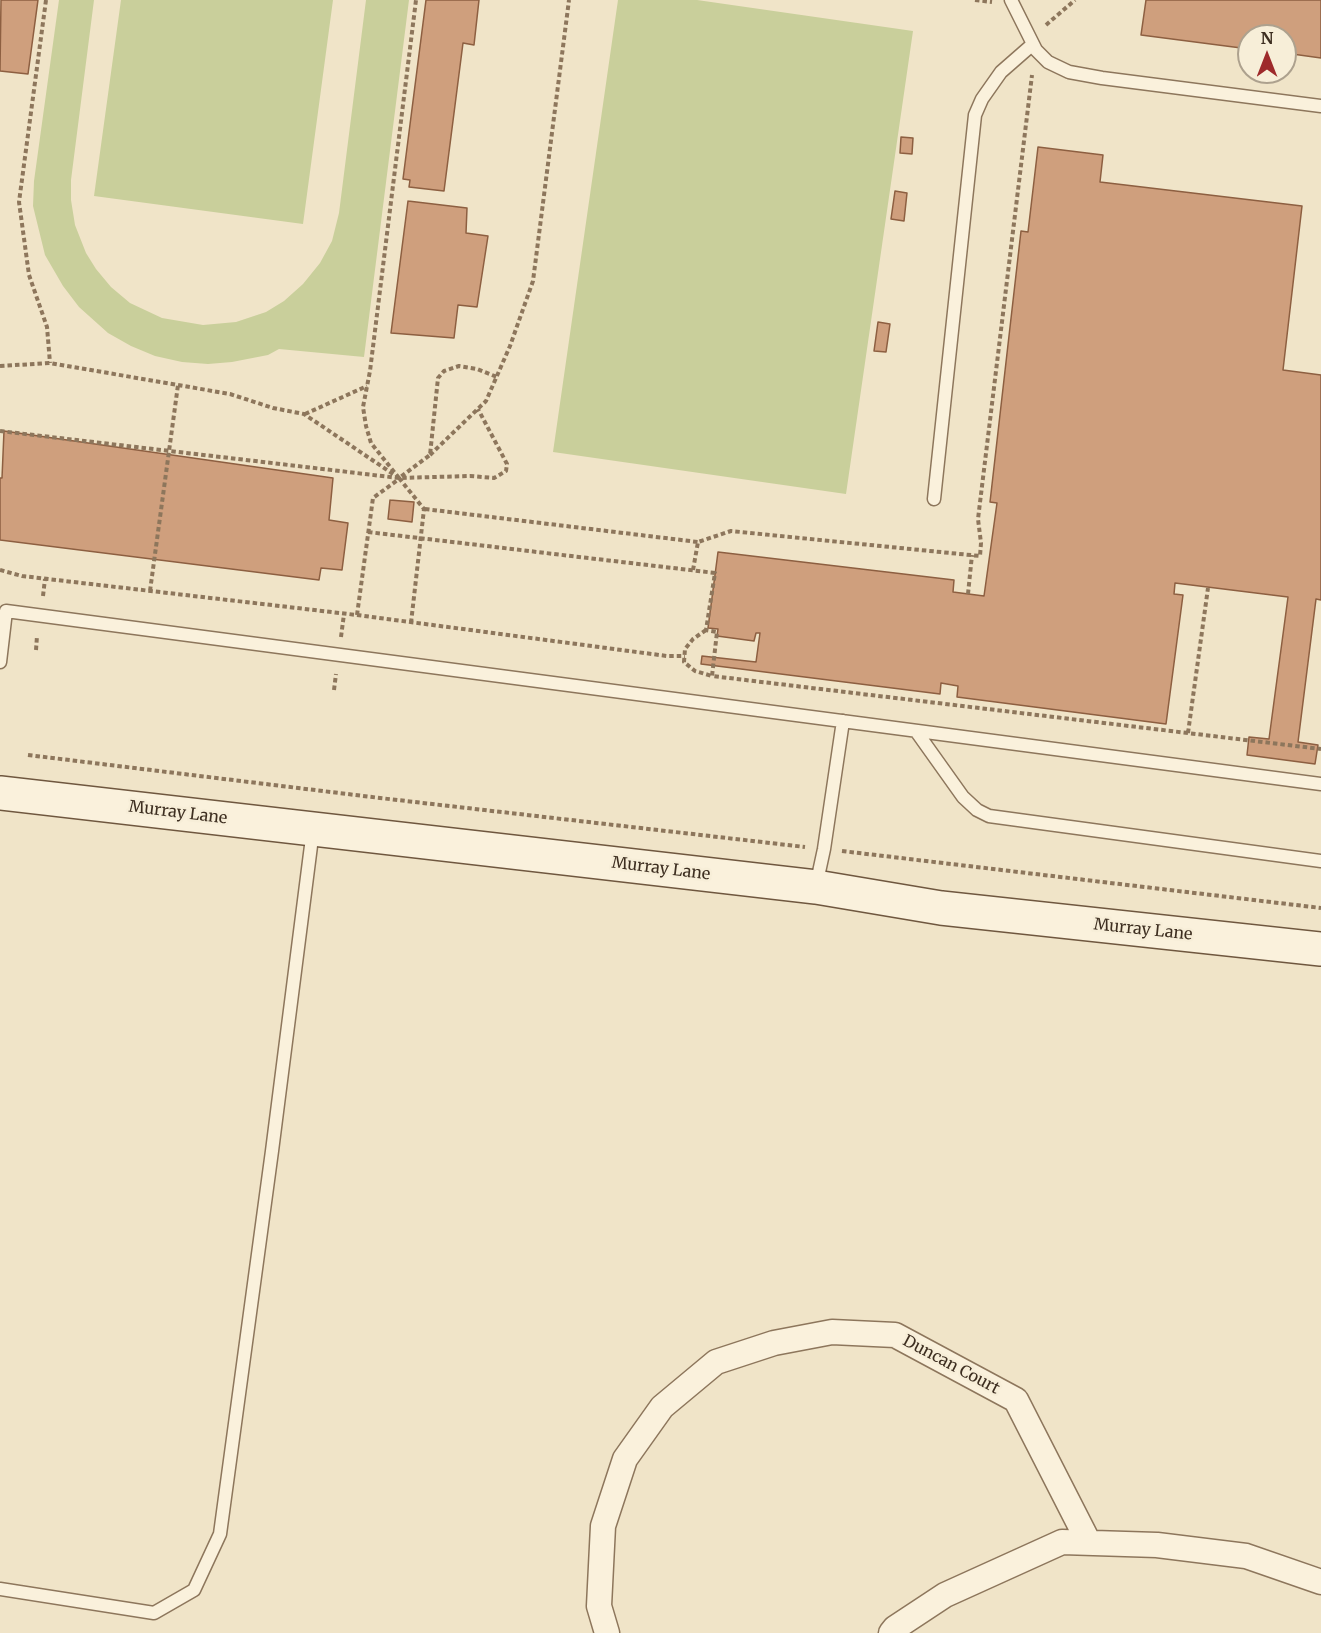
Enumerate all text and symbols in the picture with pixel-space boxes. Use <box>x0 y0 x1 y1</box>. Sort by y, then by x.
north arrow <box>1237 24 1297 84</box>
text: N <box>1261 28 1273 48</box>
street label: Murray Lane <box>128 797 228 829</box>
street label: Murray Lane <box>611 853 711 885</box>
street label: Murray Lane <box>1093 915 1193 945</box>
street label: Duncan Court <box>899 1331 1003 1399</box>

